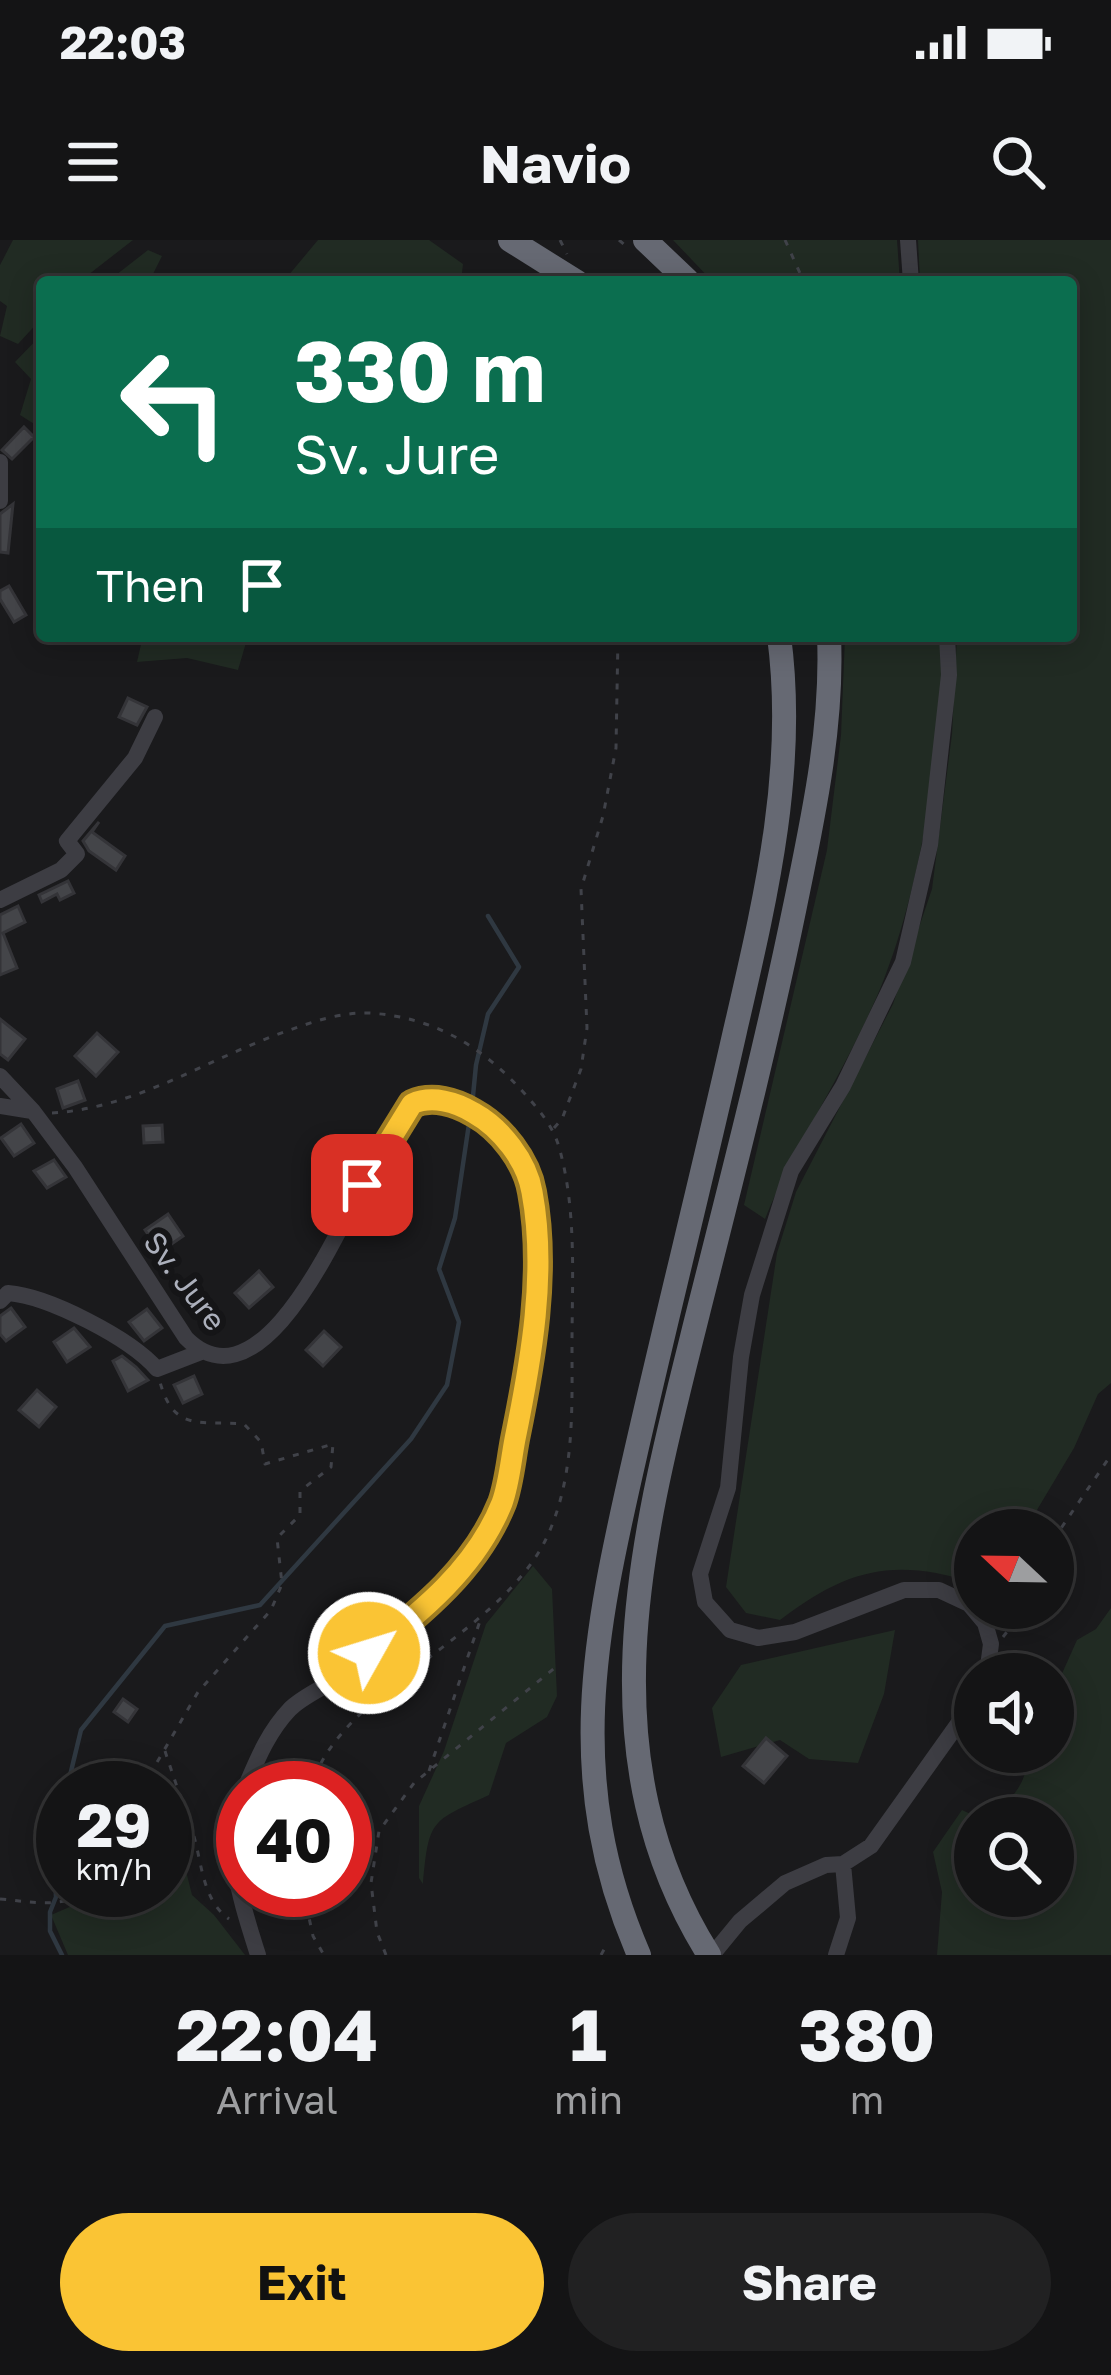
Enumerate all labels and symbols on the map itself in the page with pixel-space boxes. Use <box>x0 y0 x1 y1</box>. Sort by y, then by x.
pin <box>311 1134 413 1236</box>
street label: Sv. Jure <box>136 1225 234 1337</box>
north arrow <box>954 1509 1074 1629</box>
position arrow <box>306 1590 432 1716</box>
speed limit sign: 40 <box>216 1761 372 1917</box>

